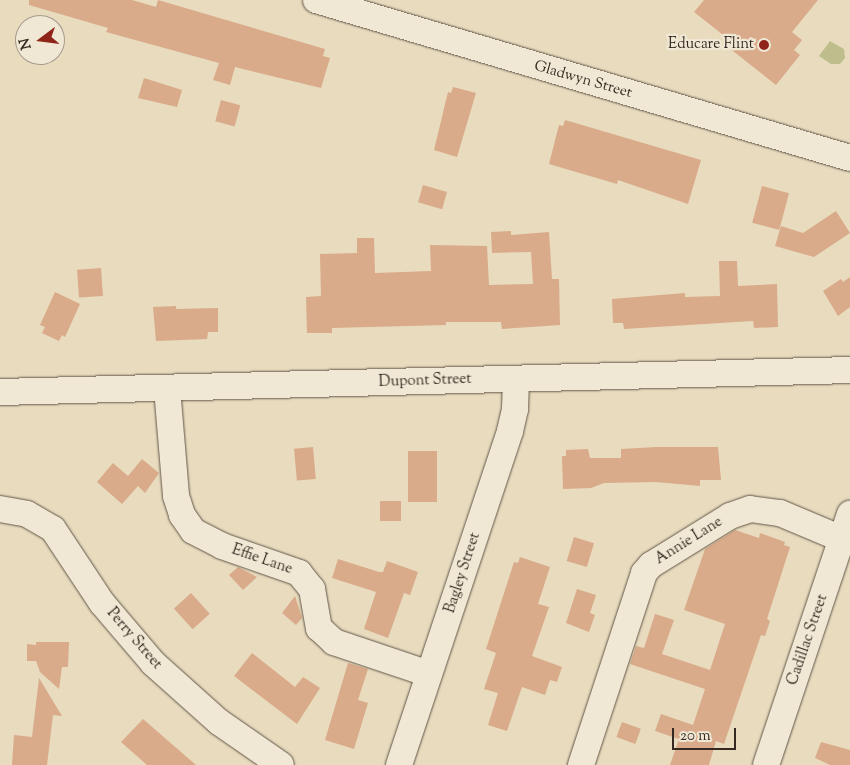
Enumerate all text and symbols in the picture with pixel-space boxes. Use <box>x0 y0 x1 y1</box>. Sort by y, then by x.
north arrow <box>15 15 65 65</box>
text: N <box>15 36 38 52</box>
place label: Educare Flint <box>668 36 754 54</box>
marker: Educare Flint <box>758 39 770 51</box>
street label: Gladwyn Street <box>532 57 634 103</box>
street label: Dupont Street <box>378 370 472 392</box>
street label: Annie Lane <box>652 513 726 569</box>
street label: Bagley Street <box>442 530 484 616</box>
street label: Effie Lane <box>229 541 295 579</box>
street label: Cadillac Street <box>784 592 832 688</box>
street label: Perry Street <box>102 605 166 673</box>
scale bar <box>675 718 739 750</box>
text: 20 m <box>680 726 711 747</box>

